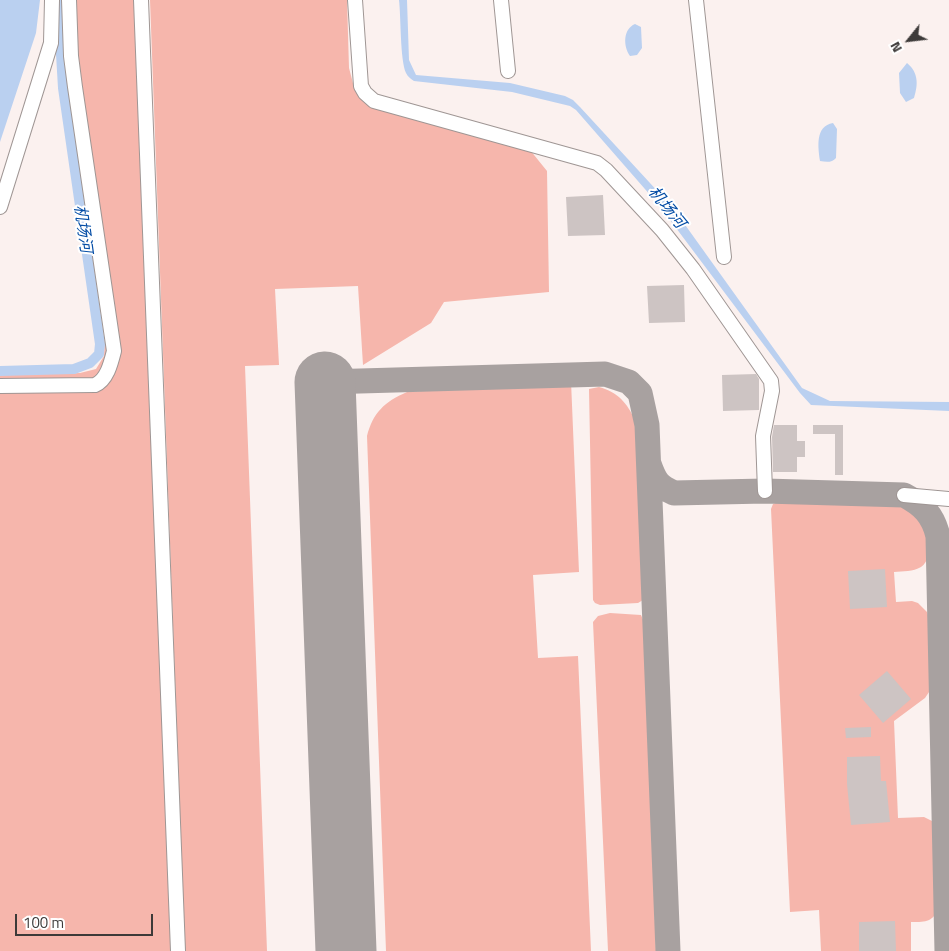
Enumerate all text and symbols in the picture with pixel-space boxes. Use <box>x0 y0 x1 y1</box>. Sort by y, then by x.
north arrow <box>884 15 934 65</box>
text: N <box>884 38 907 57</box>
water label: 机场河 <box>643 183 689 233</box>
water label: 机场河 <box>69 204 95 254</box>
scale bar <box>18 904 155 936</box>
text: 100 m <box>23 911 64 934</box>

